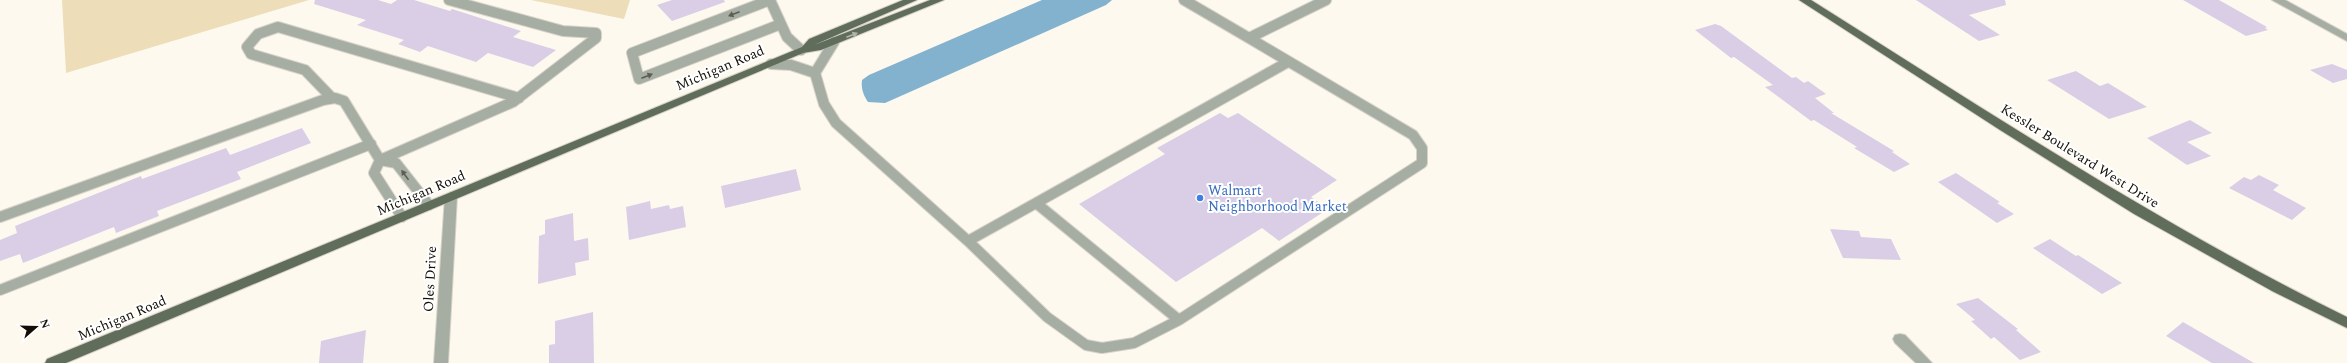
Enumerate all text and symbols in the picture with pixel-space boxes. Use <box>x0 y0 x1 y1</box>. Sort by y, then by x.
one-way arrow <box>727 12 739 18</box>
one-way arrow <box>846 32 858 38</box>
street label: Michigan Road <box>672 40 768 96</box>
one-way arrow <box>642 73 654 79</box>
street label: Kessler Boulevard West Drive <box>1997 98 2164 214</box>
street label: Michigan Road <box>373 165 469 221</box>
one-way arrow <box>401 170 409 180</box>
place label: Walmart Neighborhood Market <box>1208 180 1347 217</box>
marker: Walmart Neighborhood Market <box>1195 193 1205 203</box>
street label: Oles Drive <box>418 245 442 313</box>
street label: Michigan Road <box>74 290 170 346</box>
north arrow <box>16 307 56 347</box>
text: N <box>35 317 54 331</box>

